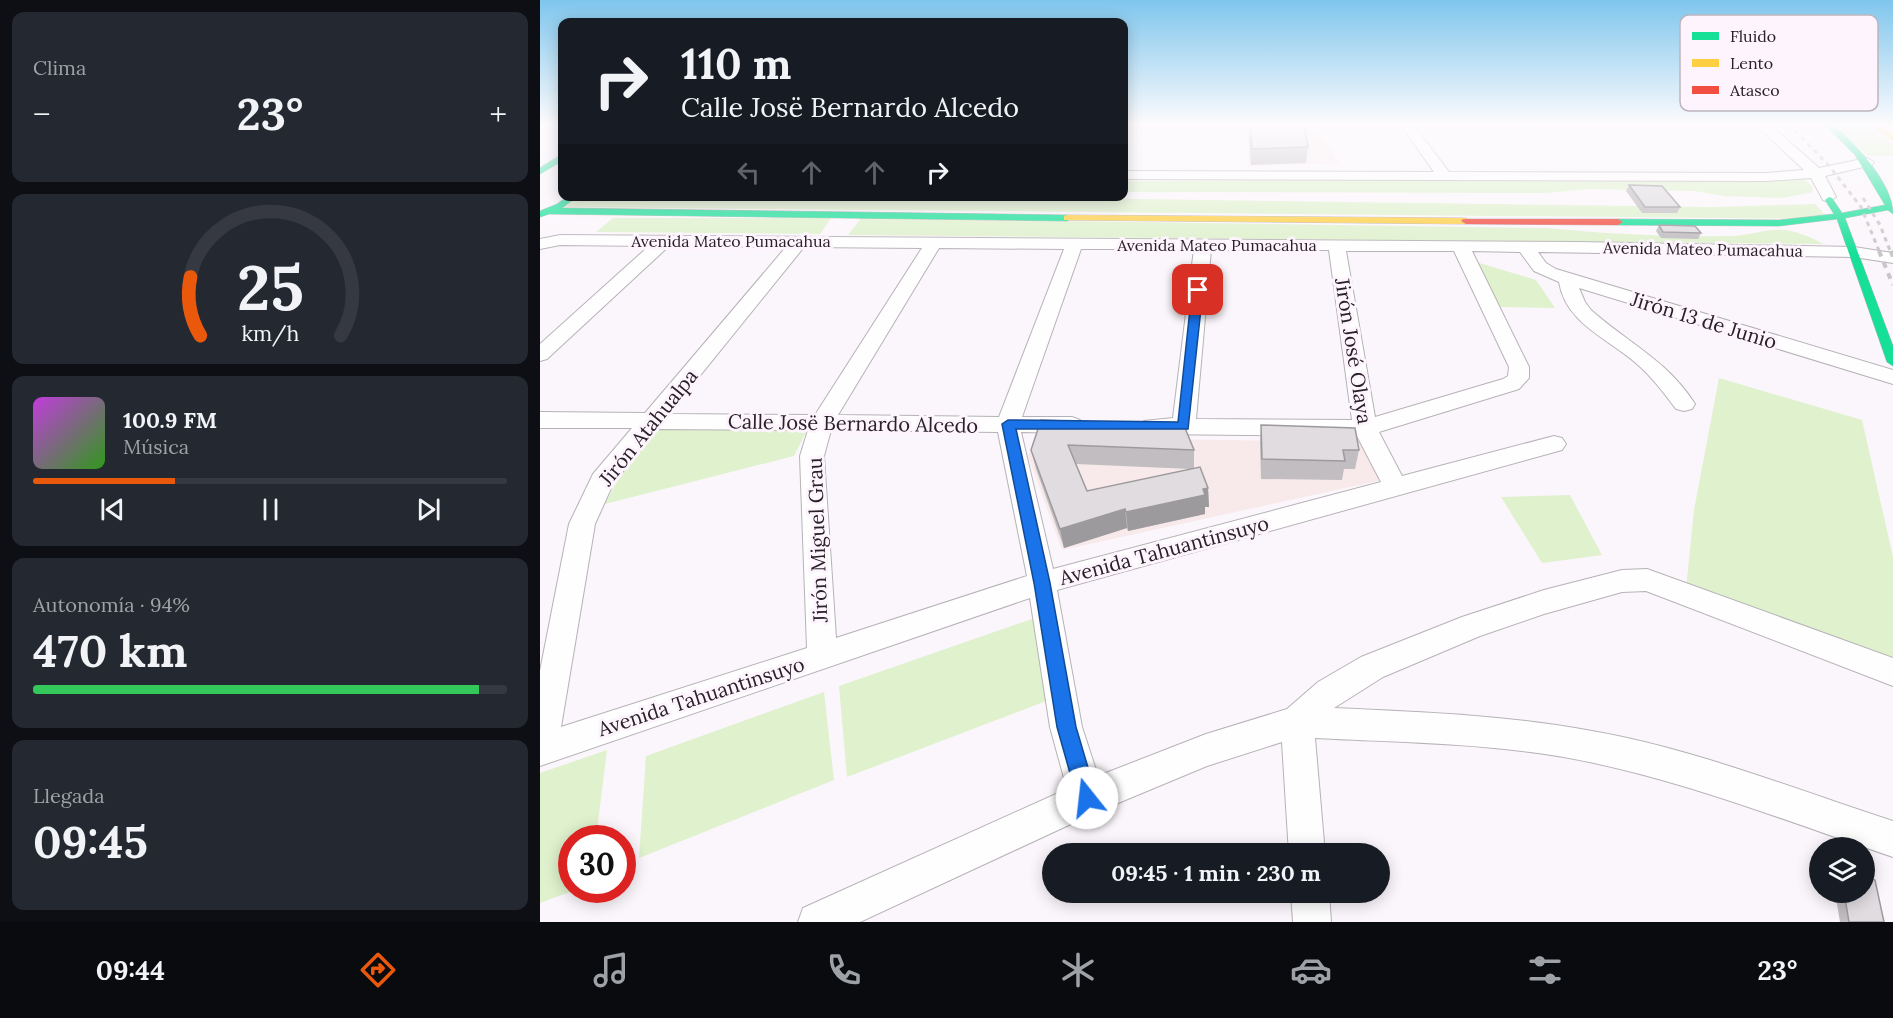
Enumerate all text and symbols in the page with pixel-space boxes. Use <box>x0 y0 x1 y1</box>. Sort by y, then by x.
legend <box>1680 15 1878 111</box>
text: Fluido <box>1730 26 1776 46</box>
text: 110 m <box>681 37 792 91</box>
icon: right <box>582 42 660 120</box>
text: Lento <box>1730 53 1773 73</box>
text: Clima <box>33 55 86 80</box>
text: Atasco <box>1729 80 1780 100</box>
text: 23° <box>237 85 303 142</box>
text: Calle Josë Bernardo Alcedo <box>681 90 1019 124</box>
text: − <box>33 93 51 135</box>
text: + <box>489 93 507 135</box>
icon: left <box>732 156 765 189</box>
icon: ahead <box>795 156 828 189</box>
icon: ahead <box>858 156 891 189</box>
icon: right <box>921 156 954 189</box>
street label: Avenida Mateo Pumacahua <box>630 231 831 251</box>
street label: Avenida Mateo Pumacahua <box>1116 235 1317 255</box>
street label: Avenida Mateo Pumacahua <box>1602 237 1803 261</box>
text: 25 <box>237 247 303 327</box>
pin <box>1172 264 1223 315</box>
icon: arrive <box>1181 273 1214 306</box>
street label: Jirón José Olaya <box>1330 275 1378 426</box>
street label: Jirón 13 de Junio <box>1627 286 1780 354</box>
text: km/h <box>241 319 299 347</box>
street label: Jirón Atahualpa <box>593 364 703 491</box>
text: 100.9 FM <box>123 406 217 434</box>
street label: Calle Josë Bernardo Alcedo <box>728 408 978 438</box>
text: Música <box>123 434 189 459</box>
street label: Jirón Miguel Grau <box>802 457 832 624</box>
icon: previous <box>96 493 129 526</box>
icon: pause <box>254 493 287 526</box>
icon: next <box>412 493 445 526</box>
street label: Avenida Tahuantinsuyo <box>1056 510 1271 590</box>
text: Autonomía · 94% <box>33 592 190 617</box>
text: 470 km <box>33 622 187 679</box>
street label: Avenida Tahuantinsuyo <box>594 651 807 742</box>
position arrow <box>1055 766 1119 830</box>
text: Llegada <box>33 783 105 808</box>
text: 09:45 <box>33 813 148 870</box>
speed limit sign: 30 <box>558 825 636 903</box>
map controls <box>1809 837 1875 903</box>
button: layers <box>1809 837 1875 903</box>
text: 09:45 · 1 min · 230 m <box>1111 859 1321 887</box>
icon: directions <box>357 949 399 991</box>
icon: music <box>590 949 632 991</box>
icon: phone <box>823 949 865 991</box>
icon: climate <box>1057 949 1099 991</box>
icon: car <box>1290 949 1332 991</box>
icon: filters <box>1524 949 1566 991</box>
text: 09:44 <box>96 953 165 987</box>
text: 23° <box>1757 953 1797 987</box>

